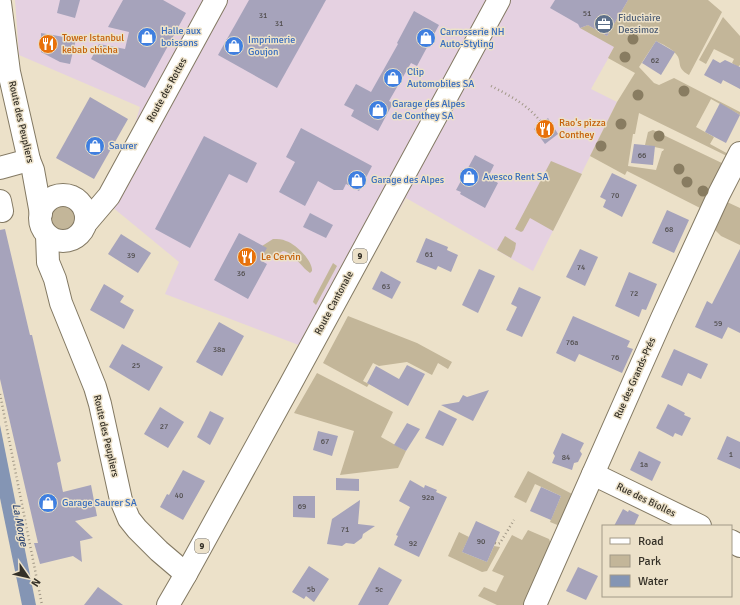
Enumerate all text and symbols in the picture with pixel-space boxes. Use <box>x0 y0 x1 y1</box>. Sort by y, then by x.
house number: 51 <box>583 8 591 18</box>
house number: 31 <box>259 10 267 20</box>
place label: Fiduciaire Dessimoz <box>618 12 661 36</box>
office icon: Fiduciaire Dessimoz <box>593 13 615 35</box>
house number: 31 <box>275 18 283 28</box>
place label: Halle aux boissons <box>161 25 201 49</box>
shop icon: Halle aux boissons <box>136 26 158 48</box>
place label: Carrosserie NH Auto-Styling <box>440 26 504 50</box>
shop icon: Carrosserie NH Auto-Styling <box>415 27 437 49</box>
place label: Tower Istanbul kebab chicha <box>62 32 124 56</box>
restaurant icon: Tower Istanbul kebab chicha <box>37 33 59 55</box>
place label: Imprimerie Goujon <box>248 34 295 58</box>
shop icon: Imprimerie Goujon <box>223 35 245 57</box>
street label: Route des Rottes <box>144 55 190 124</box>
house number: 62 <box>651 55 659 65</box>
place label: Clip Automobiles SA <box>407 66 474 90</box>
shop icon: Clip Automobiles SA <box>382 67 404 89</box>
street label: Route des Peupliers <box>6 80 36 165</box>
place label: Garage des Alpes de Conthey SA <box>392 98 466 122</box>
shop icon: Garage des Alpes de Conthey SA <box>367 99 389 121</box>
place label: Rao's pizza Conthey <box>559 117 606 141</box>
restaurant icon: Rao's pizza Conthey <box>534 118 556 140</box>
shop icon: Saurer <box>84 135 106 157</box>
place label: Saurer <box>109 140 138 152</box>
house number: 66 <box>638 150 646 160</box>
shop icon: Avesco Rent SA <box>458 166 480 188</box>
shop icon: Garage des Alpes <box>346 169 368 191</box>
place label: Avesco Rent SA <box>483 171 549 183</box>
place label: Garage des Alpes <box>371 174 445 186</box>
house number: 70 <box>611 190 619 200</box>
house number: 68 <box>665 224 673 234</box>
restaurant icon: Le Cervin <box>236 246 258 268</box>
road number: 9 <box>353 249 367 263</box>
house number: 61 <box>425 249 433 259</box>
house number: 39 <box>127 250 135 260</box>
place label: Le Cervin <box>261 251 301 263</box>
house number: 74 <box>577 262 586 272</box>
house number: 36 <box>237 268 245 278</box>
street label: Route Cantonale <box>312 269 356 337</box>
house number: 63 <box>382 281 390 291</box>
house number: 72 <box>630 288 638 298</box>
house number: 59 <box>714 318 722 328</box>
street label: Rue des Grands-Prés <box>612 335 659 420</box>
house number: 76a <box>566 337 578 347</box>
house number: 38a <box>213 344 225 354</box>
house number: 76 <box>611 352 619 362</box>
house number: 25 <box>132 360 140 370</box>
street label: Route des Peupliers <box>91 394 121 479</box>
house number: 27 <box>160 421 168 431</box>
house number: 67 <box>321 436 329 446</box>
house number: 1 <box>729 449 733 459</box>
house number: 84 <box>562 452 571 462</box>
house number: 1a <box>640 459 648 469</box>
street label: Rue des Biolles <box>614 481 678 520</box>
house number: 40 <box>175 490 183 500</box>
shop icon: Garage Saurer SA <box>37 492 59 514</box>
house number: 92a <box>422 492 434 502</box>
place label: Garage Saurer SA <box>62 497 137 509</box>
house number: 69 <box>298 501 306 511</box>
water label: La Morge <box>9 502 31 548</box>
house number: 71 <box>341 524 349 534</box>
legend <box>602 525 732 597</box>
text: Road <box>638 534 664 549</box>
house number: 90 <box>477 536 485 546</box>
house number: 92 <box>409 538 417 548</box>
road number: 9 <box>195 539 209 553</box>
text: Park <box>638 554 661 569</box>
north arrow <box>8 557 48 597</box>
text: Water <box>638 574 669 589</box>
text: N <box>28 576 43 589</box>
house number: 5b <box>307 584 315 594</box>
house number: 5c <box>375 584 383 594</box>

